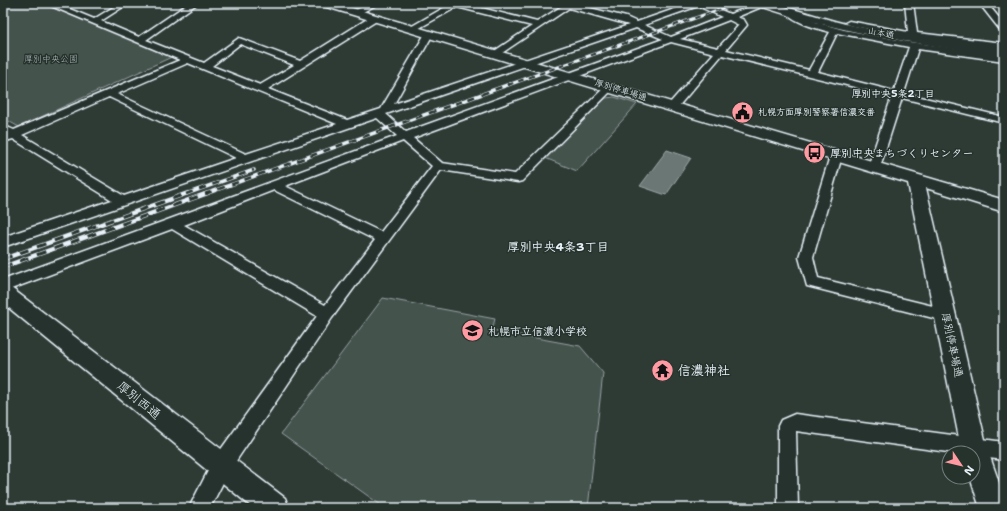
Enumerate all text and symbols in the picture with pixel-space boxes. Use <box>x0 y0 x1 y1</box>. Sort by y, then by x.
street label: 山本通 <box>867 25 895 41</box>
park label: 厚別中央公園 <box>24 53 78 65</box>
street label: 厚別停車場通 <box>593 76 649 104</box>
district label: 厚別中央5条2丁目 <box>851 87 935 100</box>
public building icon: 札幌方面厚別警察署信濃交番 <box>730 99 756 125</box>
place label: 札幌方面厚別警察署信濃交番 <box>758 106 875 118</box>
bus stop icon: 厚別中央まちづくりセンター <box>802 140 828 166</box>
place label: 厚別中央まちづくりセンター <box>830 146 973 161</box>
district label: 厚別中央4条3丁目 <box>508 239 608 255</box>
street label: 厚別停車場通 <box>938 311 966 379</box>
school or university icon: 札幌市立信濃小学校 <box>459 318 485 344</box>
place label: 札幌市立信濃小学校 <box>488 324 587 339</box>
temple icon: 信濃神社 <box>649 357 675 383</box>
place label: 信濃神社 <box>678 362 730 379</box>
street label: 厚別西通 <box>113 377 165 423</box>
north arrow <box>941 445 981 485</box>
text: N <box>960 463 977 479</box>

